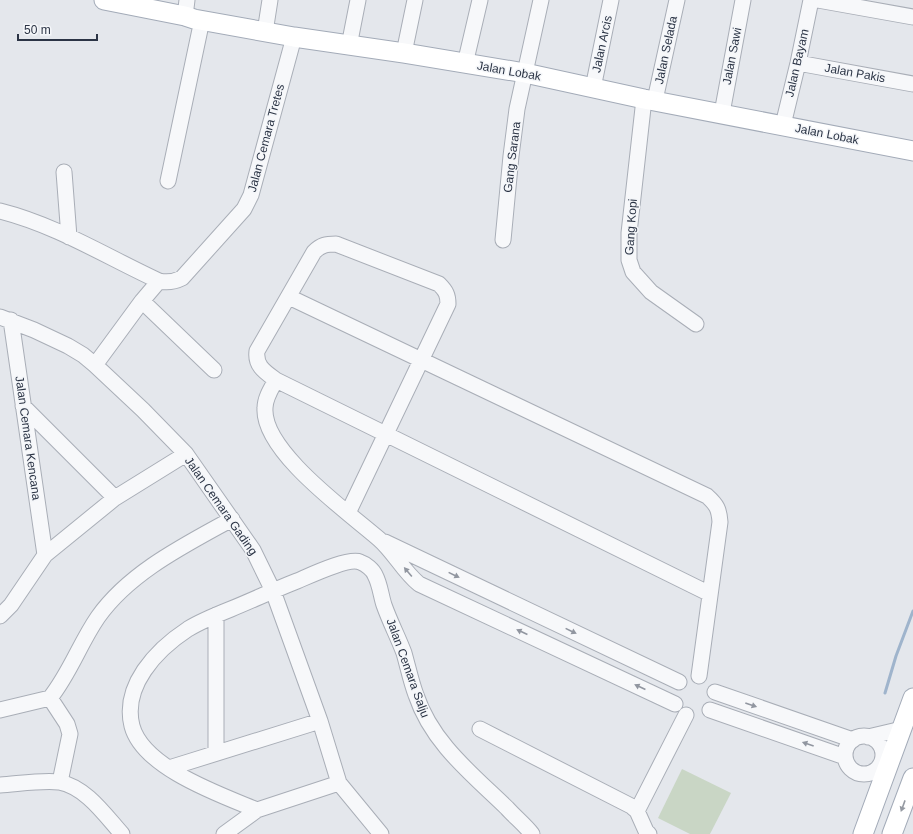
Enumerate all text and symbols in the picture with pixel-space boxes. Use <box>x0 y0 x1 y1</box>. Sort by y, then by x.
street label: Jalan Arcis <box>589 14 615 74</box>
street label: Jalan Selada <box>652 14 680 85</box>
scale bar <box>18 16 97 42</box>
text: 50 m <box>24 23 51 37</box>
street label: Jalan Sawi <box>720 26 744 86</box>
street label: Jalan Bayam <box>782 28 812 98</box>
street label: Jalan Lobak <box>476 58 543 84</box>
street label: Jalan Pakis <box>824 61 886 85</box>
street label: Jalan Cemara Tretes <box>245 82 287 194</box>
street label: Gang Sarana <box>501 120 523 193</box>
street label: Jalan Lobak <box>794 121 861 147</box>
street label: Gang Kopi <box>622 198 640 256</box>
street label: Jalan Cemara Kencana <box>12 375 44 501</box>
street label: Jalan Cemara Gading <box>182 454 260 558</box>
one-way arrow <box>403 567 412 578</box>
one-way arrow <box>448 572 460 578</box>
street label: Jalan Cemara Salju <box>384 616 432 720</box>
one-way arrow <box>565 628 577 634</box>
one-way arrow <box>516 629 527 635</box>
one-way arrow <box>634 684 645 690</box>
one-way arrow <box>746 702 758 708</box>
one-way arrow <box>802 741 814 747</box>
one-way arrow <box>899 800 905 812</box>

